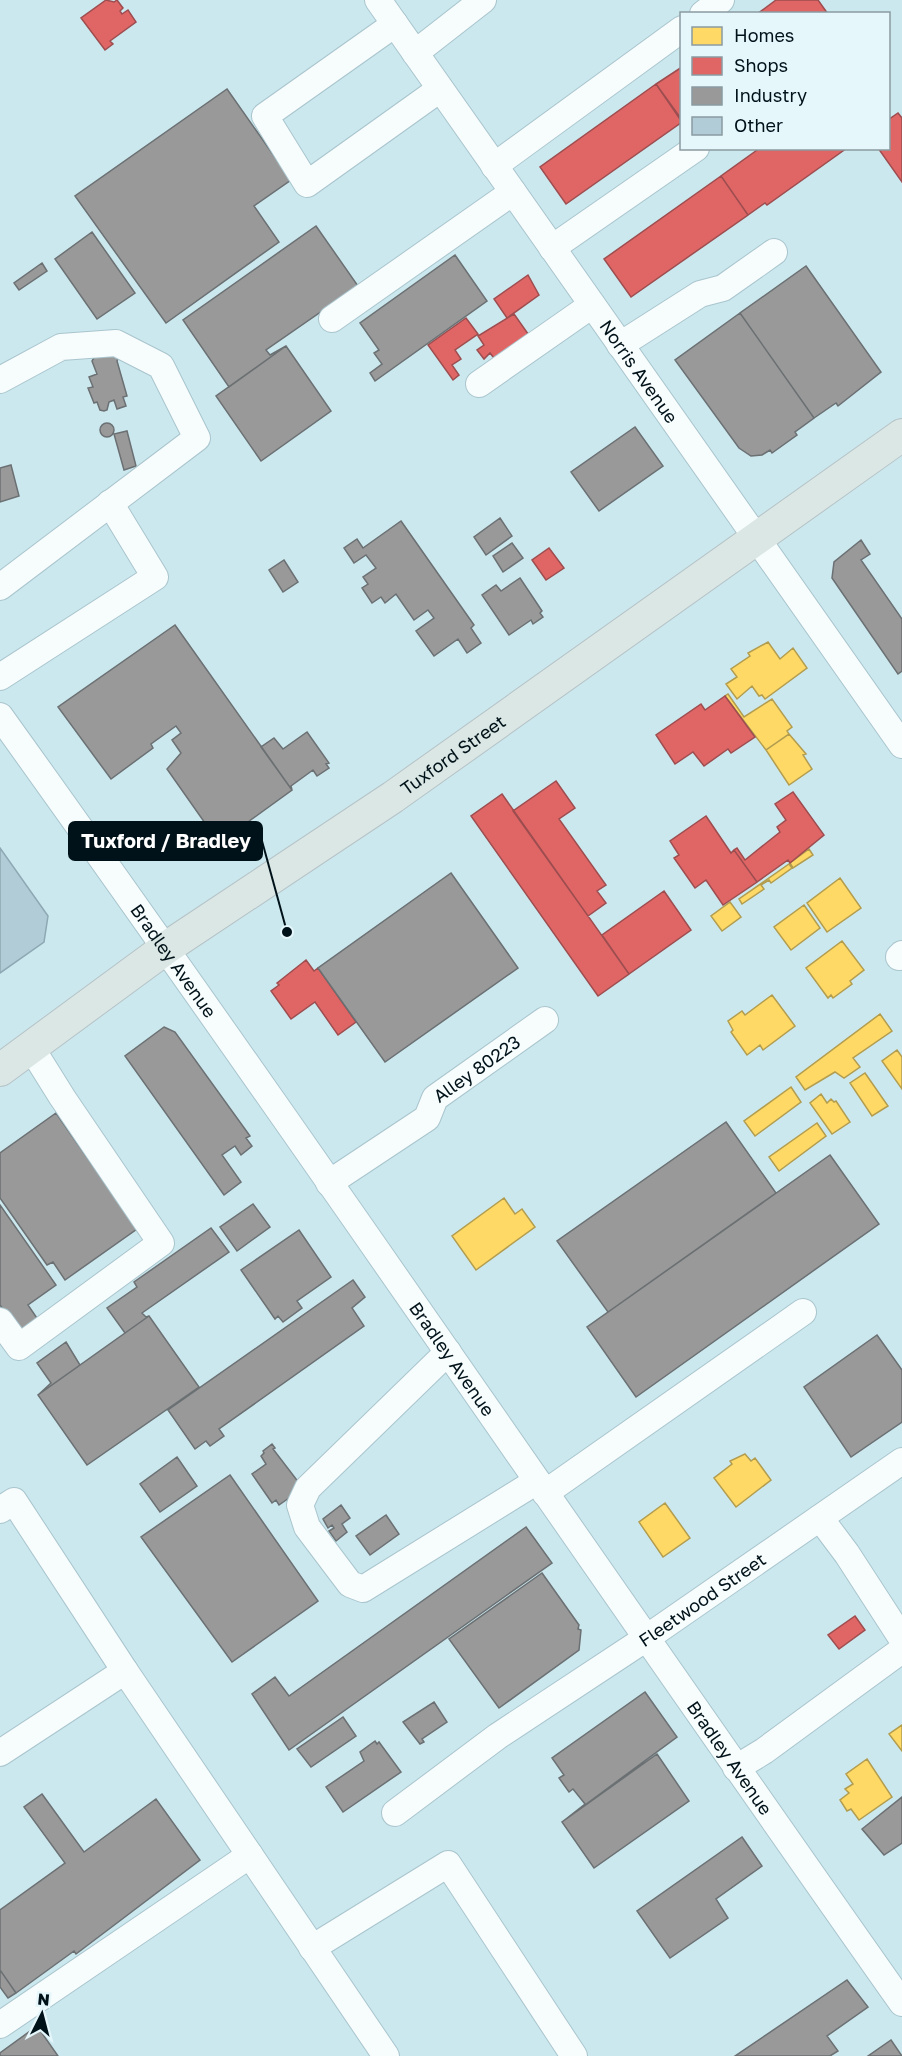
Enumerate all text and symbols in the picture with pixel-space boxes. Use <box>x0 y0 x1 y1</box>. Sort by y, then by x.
legend <box>680 12 890 150</box>
text: Homes <box>734 24 794 46</box>
text: Shops <box>734 54 788 76</box>
text: Industry <box>734 84 807 106</box>
text: Other <box>734 114 783 136</box>
street label: Norris Avenue <box>595 316 683 427</box>
street label: Tuxford Street <box>396 710 509 799</box>
callout: Tuxford / Bradley <box>69 822 262 860</box>
text: Tuxford / Bradley <box>81 828 251 852</box>
street label: Bradley Avenue <box>126 899 221 1022</box>
street label: Alley 80223 <box>429 1030 524 1107</box>
street label: Bradley Avenue <box>405 1297 500 1420</box>
street label: Fleetwood Street <box>634 1548 770 1651</box>
street label: Bradley Avenue <box>683 1696 777 1819</box>
north arrow <box>12 1984 72 2044</box>
text: N <box>36 1989 51 2010</box>

